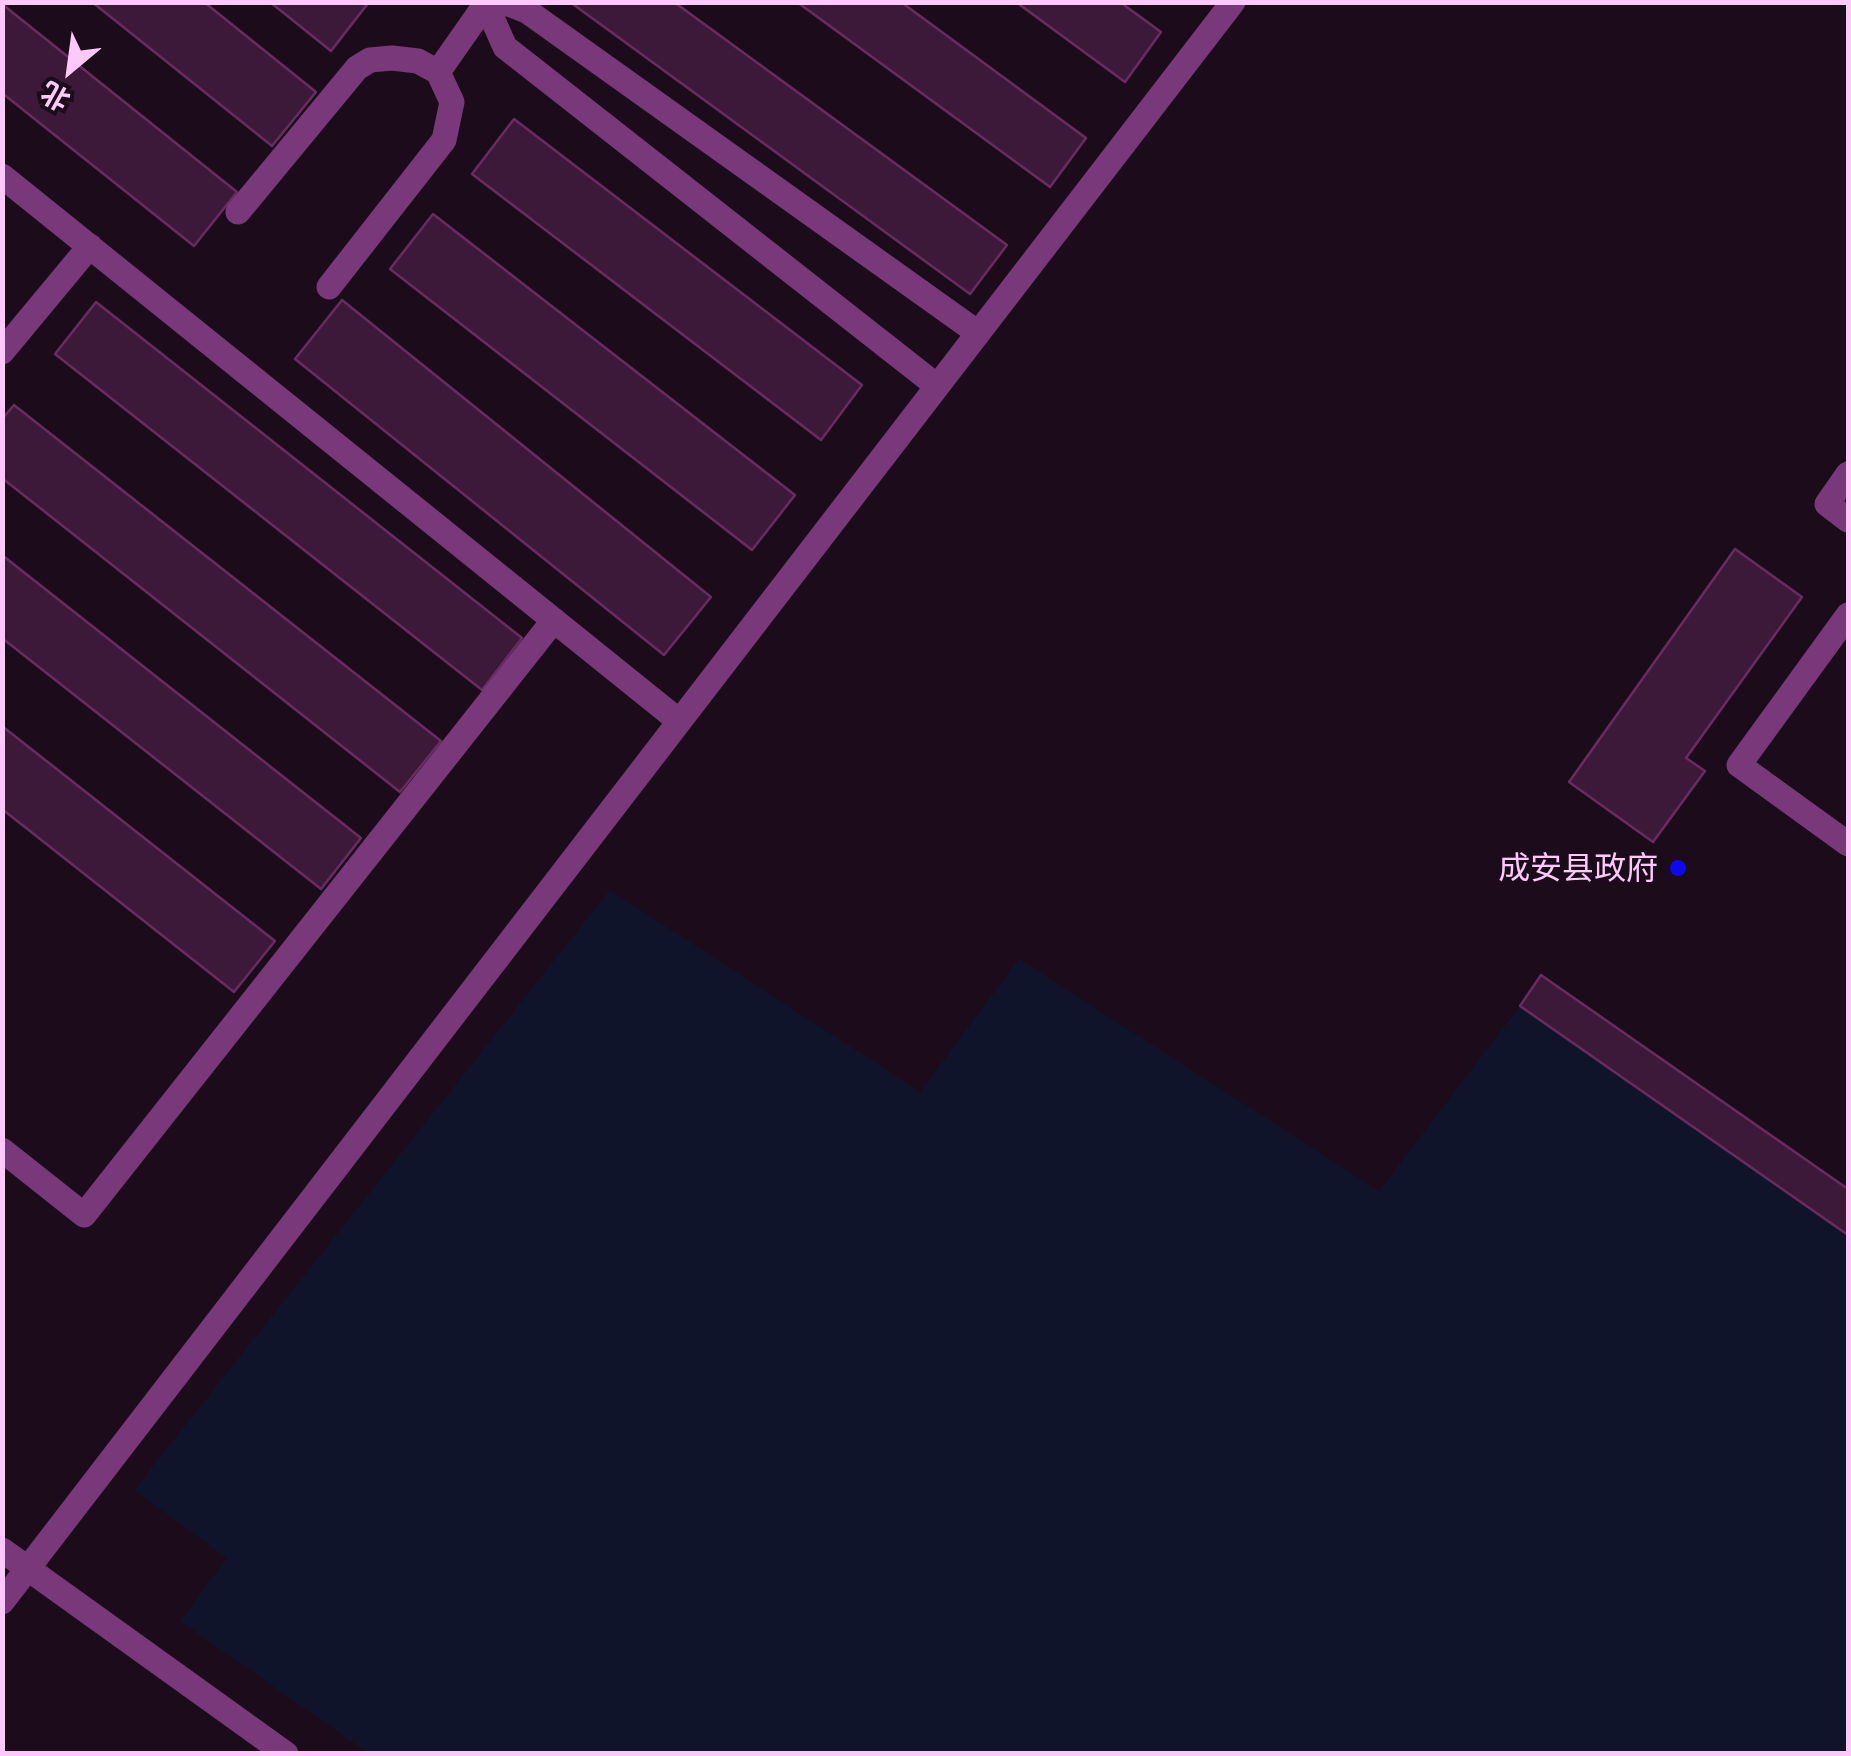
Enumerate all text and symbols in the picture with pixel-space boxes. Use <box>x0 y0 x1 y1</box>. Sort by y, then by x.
north arrow <box>20 20 120 120</box>
text: 北 <box>35 76 75 117</box>
place label: 成安县政府 <box>1498 849 1658 887</box>
marker: 成安县政府 <box>1667 857 1689 879</box>

